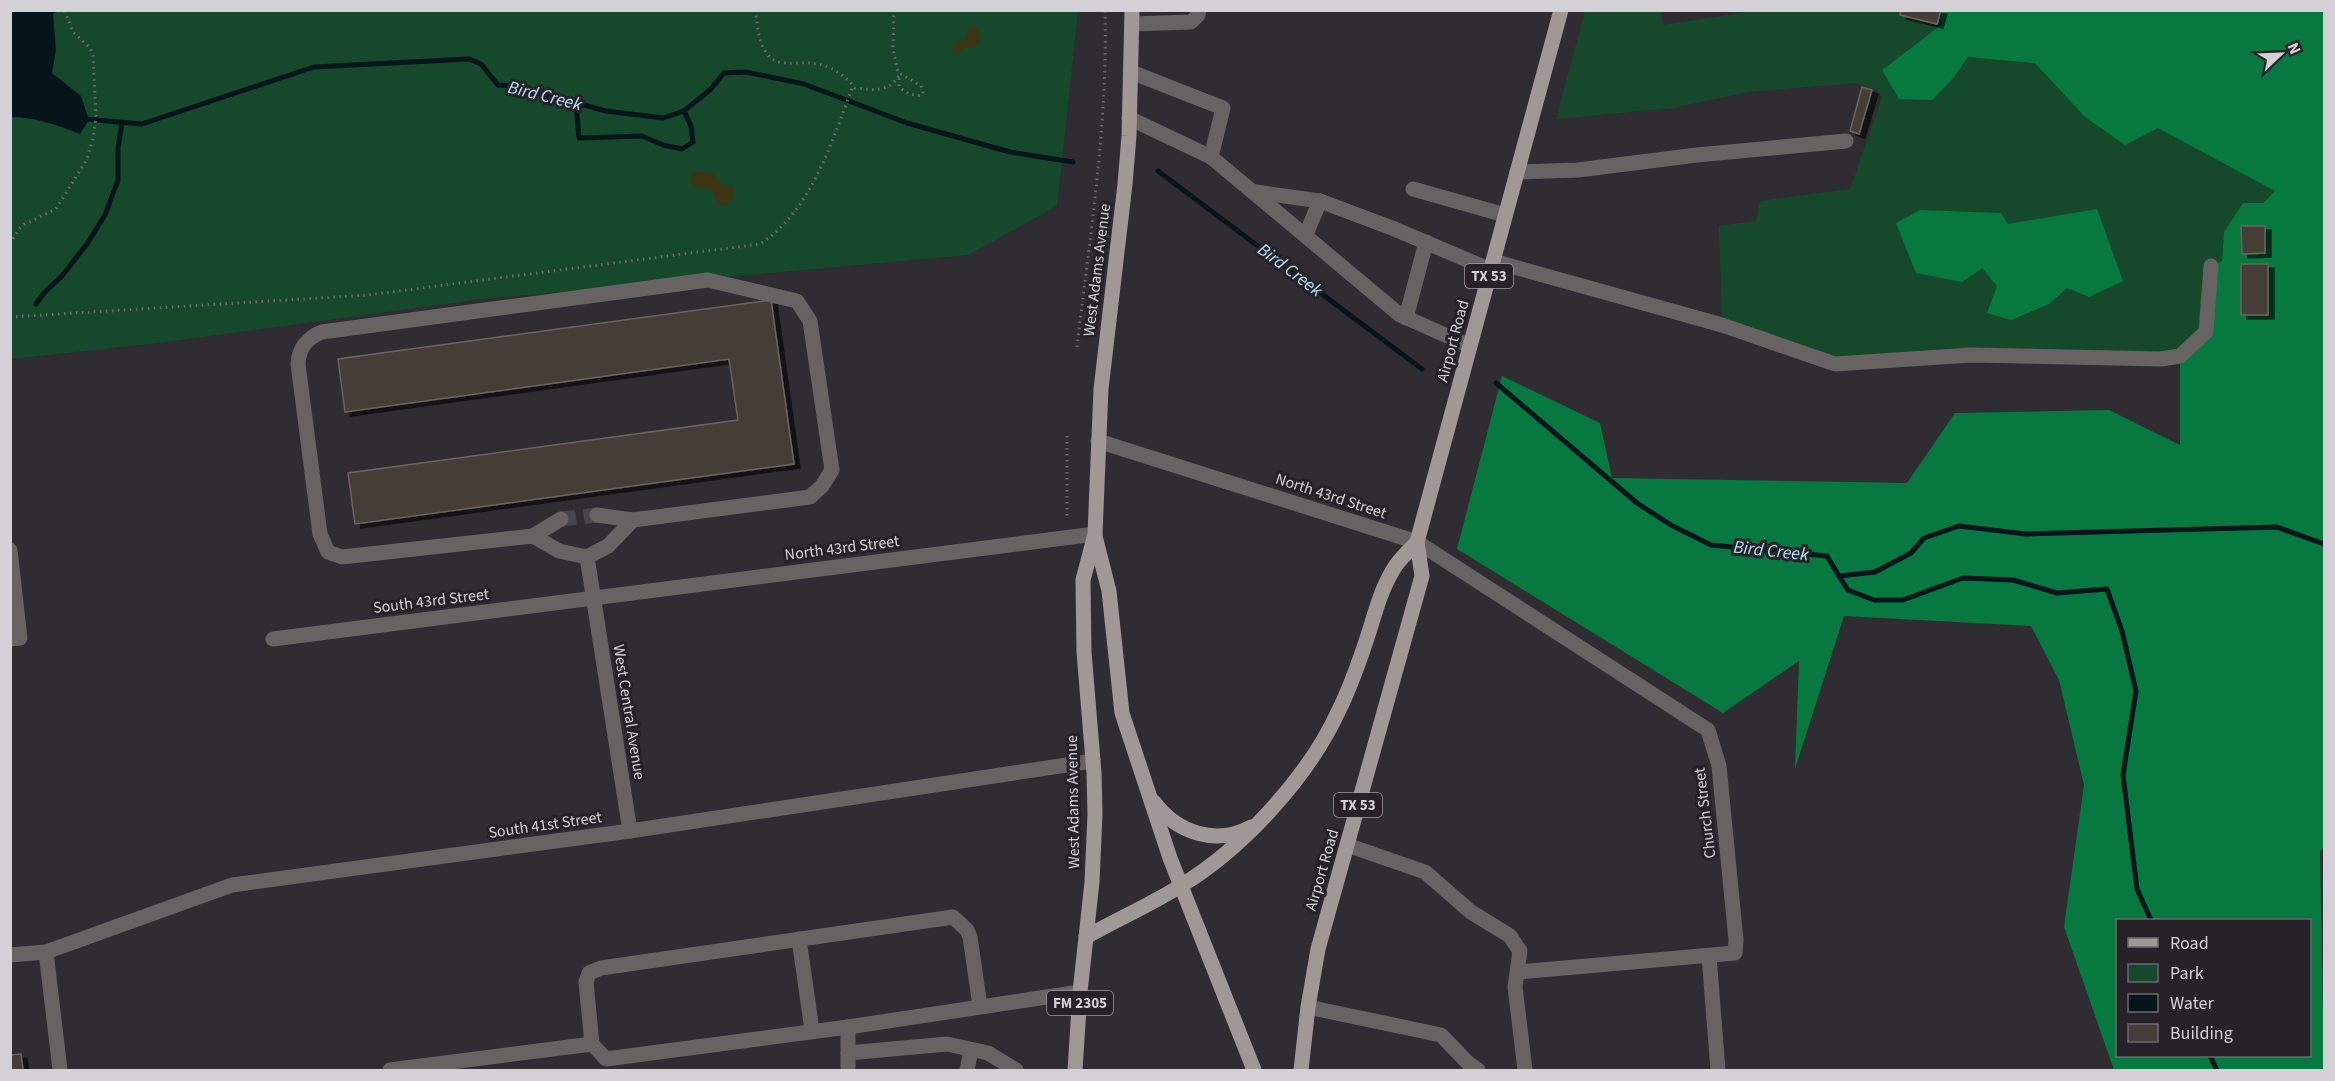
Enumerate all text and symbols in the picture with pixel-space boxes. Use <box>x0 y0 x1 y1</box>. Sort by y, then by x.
north arrow <box>2251 24 2311 84</box>
text: N <box>2282 39 2306 58</box>
water label: Bird Creek <box>505 75 585 117</box>
street label: West Adams Avenue <box>1078 202 1116 338</box>
water label: Bird Creek <box>1252 237 1328 303</box>
road number: TX 53 <box>1465 264 1513 288</box>
street label: Airport Road <box>1431 297 1475 385</box>
street label: North 43rd Street <box>1273 468 1390 524</box>
street label: North 43rd Street <box>783 530 901 566</box>
water label: Bird Creek <box>1732 535 1810 567</box>
street label: South 43rd Street <box>372 583 491 619</box>
street label: West Central Avenue <box>607 643 651 781</box>
street label: West Adams Avenue <box>1061 735 1085 869</box>
street label: Church Street <box>1688 766 1721 860</box>
road number: TX 53 <box>1334 793 1382 817</box>
street label: South 41st Street <box>487 806 604 844</box>
street label: Airport Road <box>1300 826 1344 914</box>
legend <box>2116 919 2311 1057</box>
text: Road <box>2170 931 2209 956</box>
text: Park <box>2170 961 2204 986</box>
road number: FM 2305 <box>1047 991 1113 1015</box>
text: Water <box>2170 991 2214 1016</box>
text: Building <box>2170 1021 2233 1046</box>

